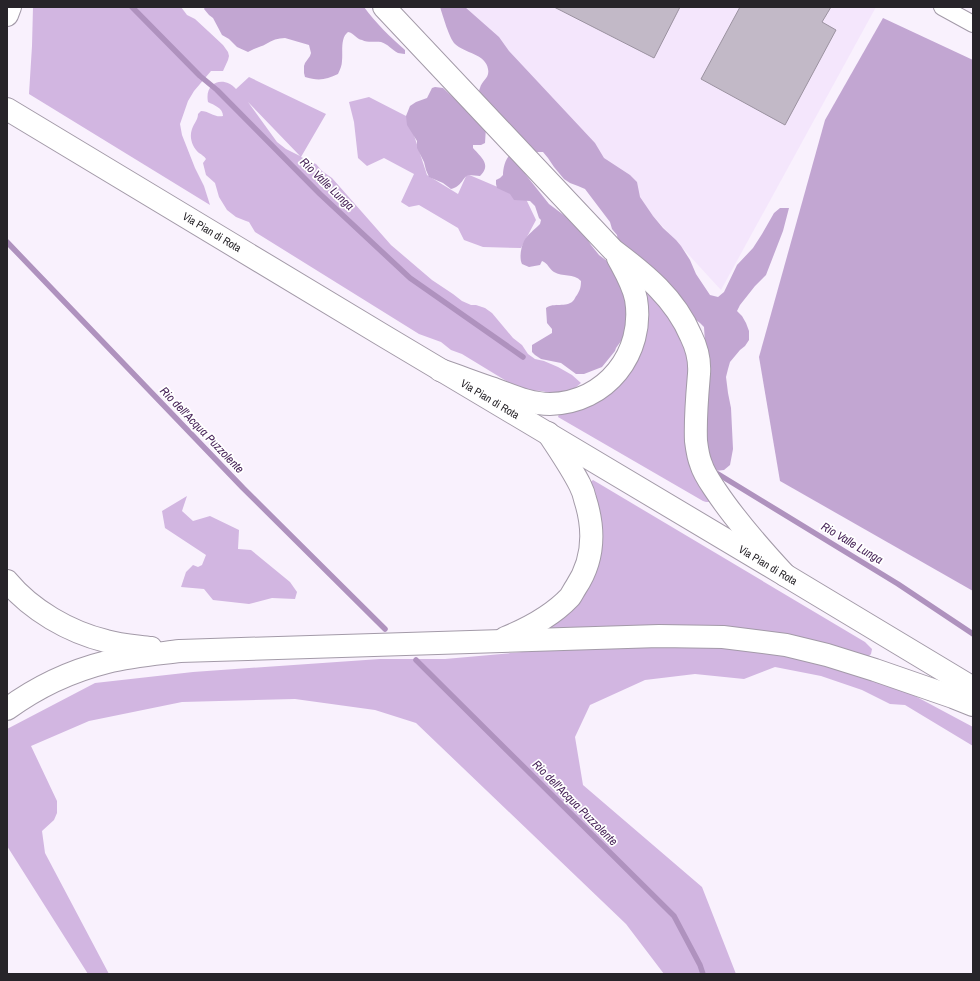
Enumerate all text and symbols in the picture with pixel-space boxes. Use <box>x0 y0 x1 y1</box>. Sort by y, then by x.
water label: Rio Valle Lunga <box>297 154 358 214</box>
street label: Via Pian di Rota <box>180 209 244 255</box>
street label: Via Pian di Rota <box>458 376 522 422</box>
water label: Rio dell'Acqua Puzzolente <box>156 383 248 477</box>
water label: Rio Valle Lunga <box>818 518 886 568</box>
street label: Via Pian di Rota <box>736 542 800 588</box>
water label: Rio dell'Acqua Puzzolente <box>529 757 622 850</box>

